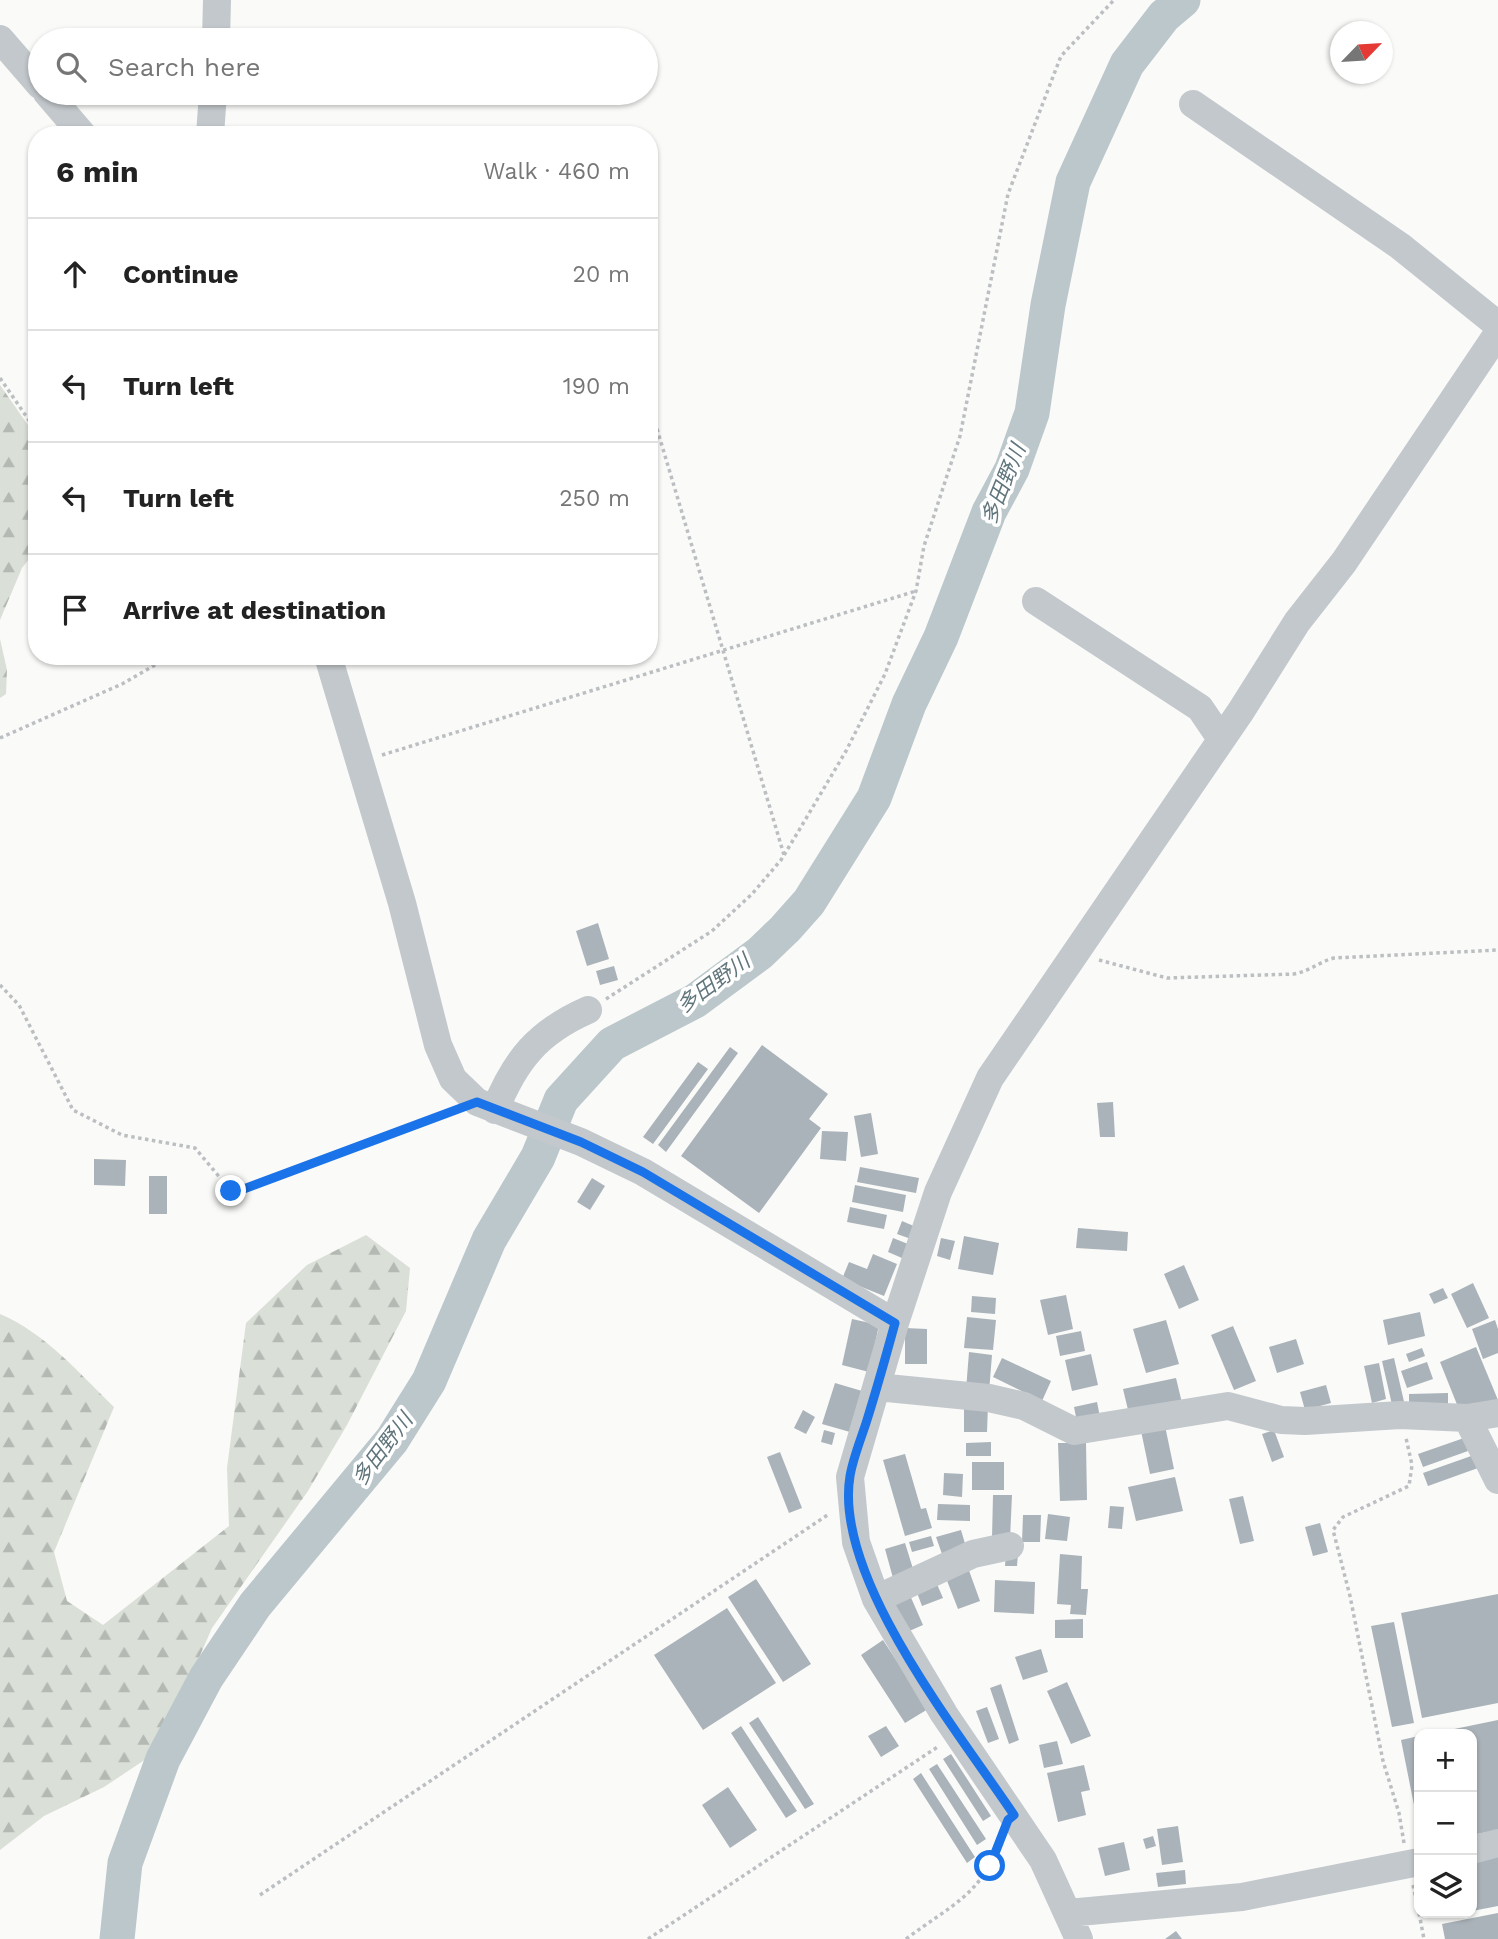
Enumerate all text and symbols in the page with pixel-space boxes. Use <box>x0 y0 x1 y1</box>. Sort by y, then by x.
north arrow <box>1330 21 1393 84</box>
search box <box>28 28 658 105</box>
icon: search <box>52 48 90 86</box>
text: Search here <box>108 52 260 82</box>
text: 6 min <box>56 154 139 189</box>
text: Walk · 460 m <box>483 158 630 185</box>
icon: ahead <box>56 255 94 293</box>
text: Continue <box>123 259 239 289</box>
text: 20 m <box>573 261 630 288</box>
icon: left <box>56 367 94 405</box>
text: Turn left <box>123 371 234 401</box>
text: 190 m <box>563 373 630 400</box>
water label: 多田野川 <box>976 439 1031 528</box>
icon: left <box>56 479 94 517</box>
text: Turn left <box>123 483 234 513</box>
text: 250 m <box>559 485 630 512</box>
icon: arrive <box>56 591 94 629</box>
text: Arrive at destination <box>123 595 386 625</box>
water label: 多田野川 <box>672 947 756 1018</box>
route end <box>215 1175 246 1206</box>
water label: 多田野川 <box>347 1406 418 1490</box>
map controls <box>1414 1729 1477 1918</box>
button: + <box>1414 1729 1477 1792</box>
button: − <box>1414 1792 1477 1855</box>
route start <box>974 1850 1005 1881</box>
button: layers <box>1414 1855 1477 1918</box>

